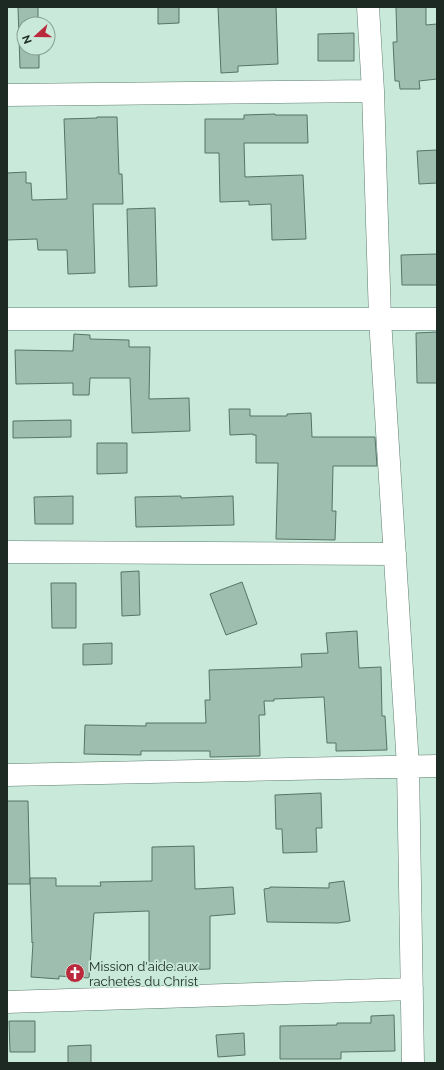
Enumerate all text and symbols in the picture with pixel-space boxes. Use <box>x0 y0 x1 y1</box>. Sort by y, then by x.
north arrow <box>16 16 56 56</box>
text: N <box>20 33 35 46</box>
place label: Mission d'aide aux rachetés du Christ <box>89 959 199 989</box>
church icon: Mission d'aide aux rachetés du Christ <box>64 962 86 984</box>

